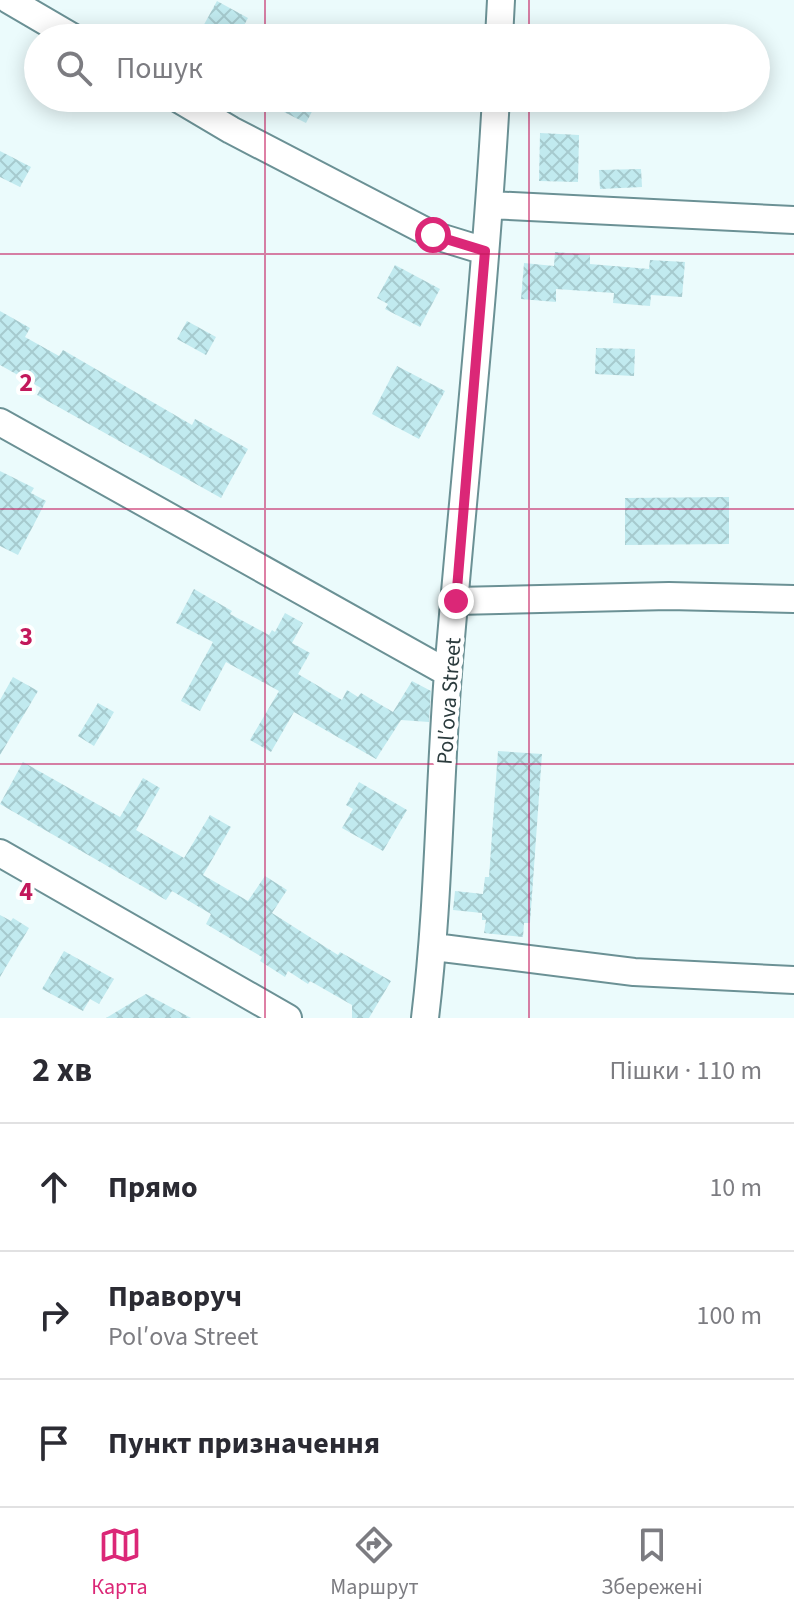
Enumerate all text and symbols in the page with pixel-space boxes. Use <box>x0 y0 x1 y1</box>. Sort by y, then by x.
search box <box>24 24 770 112</box>
icon: search <box>52 46 96 90</box>
text: Пошук <box>116 47 203 90</box>
route start <box>415 217 451 253</box>
text: 2 <box>19 364 33 401</box>
route end <box>438 583 474 619</box>
text: 3 <box>19 618 33 655</box>
street label: Polʹova Street <box>429 636 469 766</box>
text: 4 <box>19 873 33 910</box>
text: 2 хв <box>32 1046 92 1095</box>
text: Пішки · 110 m <box>609 1052 762 1089</box>
icon: ahead <box>32 1165 76 1209</box>
text: Прямо <box>108 1166 198 1209</box>
text: 10 m <box>709 1169 762 1206</box>
text: Праворуч <box>108 1275 242 1318</box>
icon: right <box>32 1293 76 1337</box>
text: 100 m <box>696 1297 762 1334</box>
text: Polʹova Street <box>108 1318 258 1355</box>
icon: arrive <box>32 1421 76 1465</box>
text: Пункт призначення <box>108 1422 380 1465</box>
tab: Карта <box>91 1523 148 1603</box>
tab: Маршрут <box>330 1523 419 1603</box>
tab: Збережені <box>601 1523 703 1603</box>

